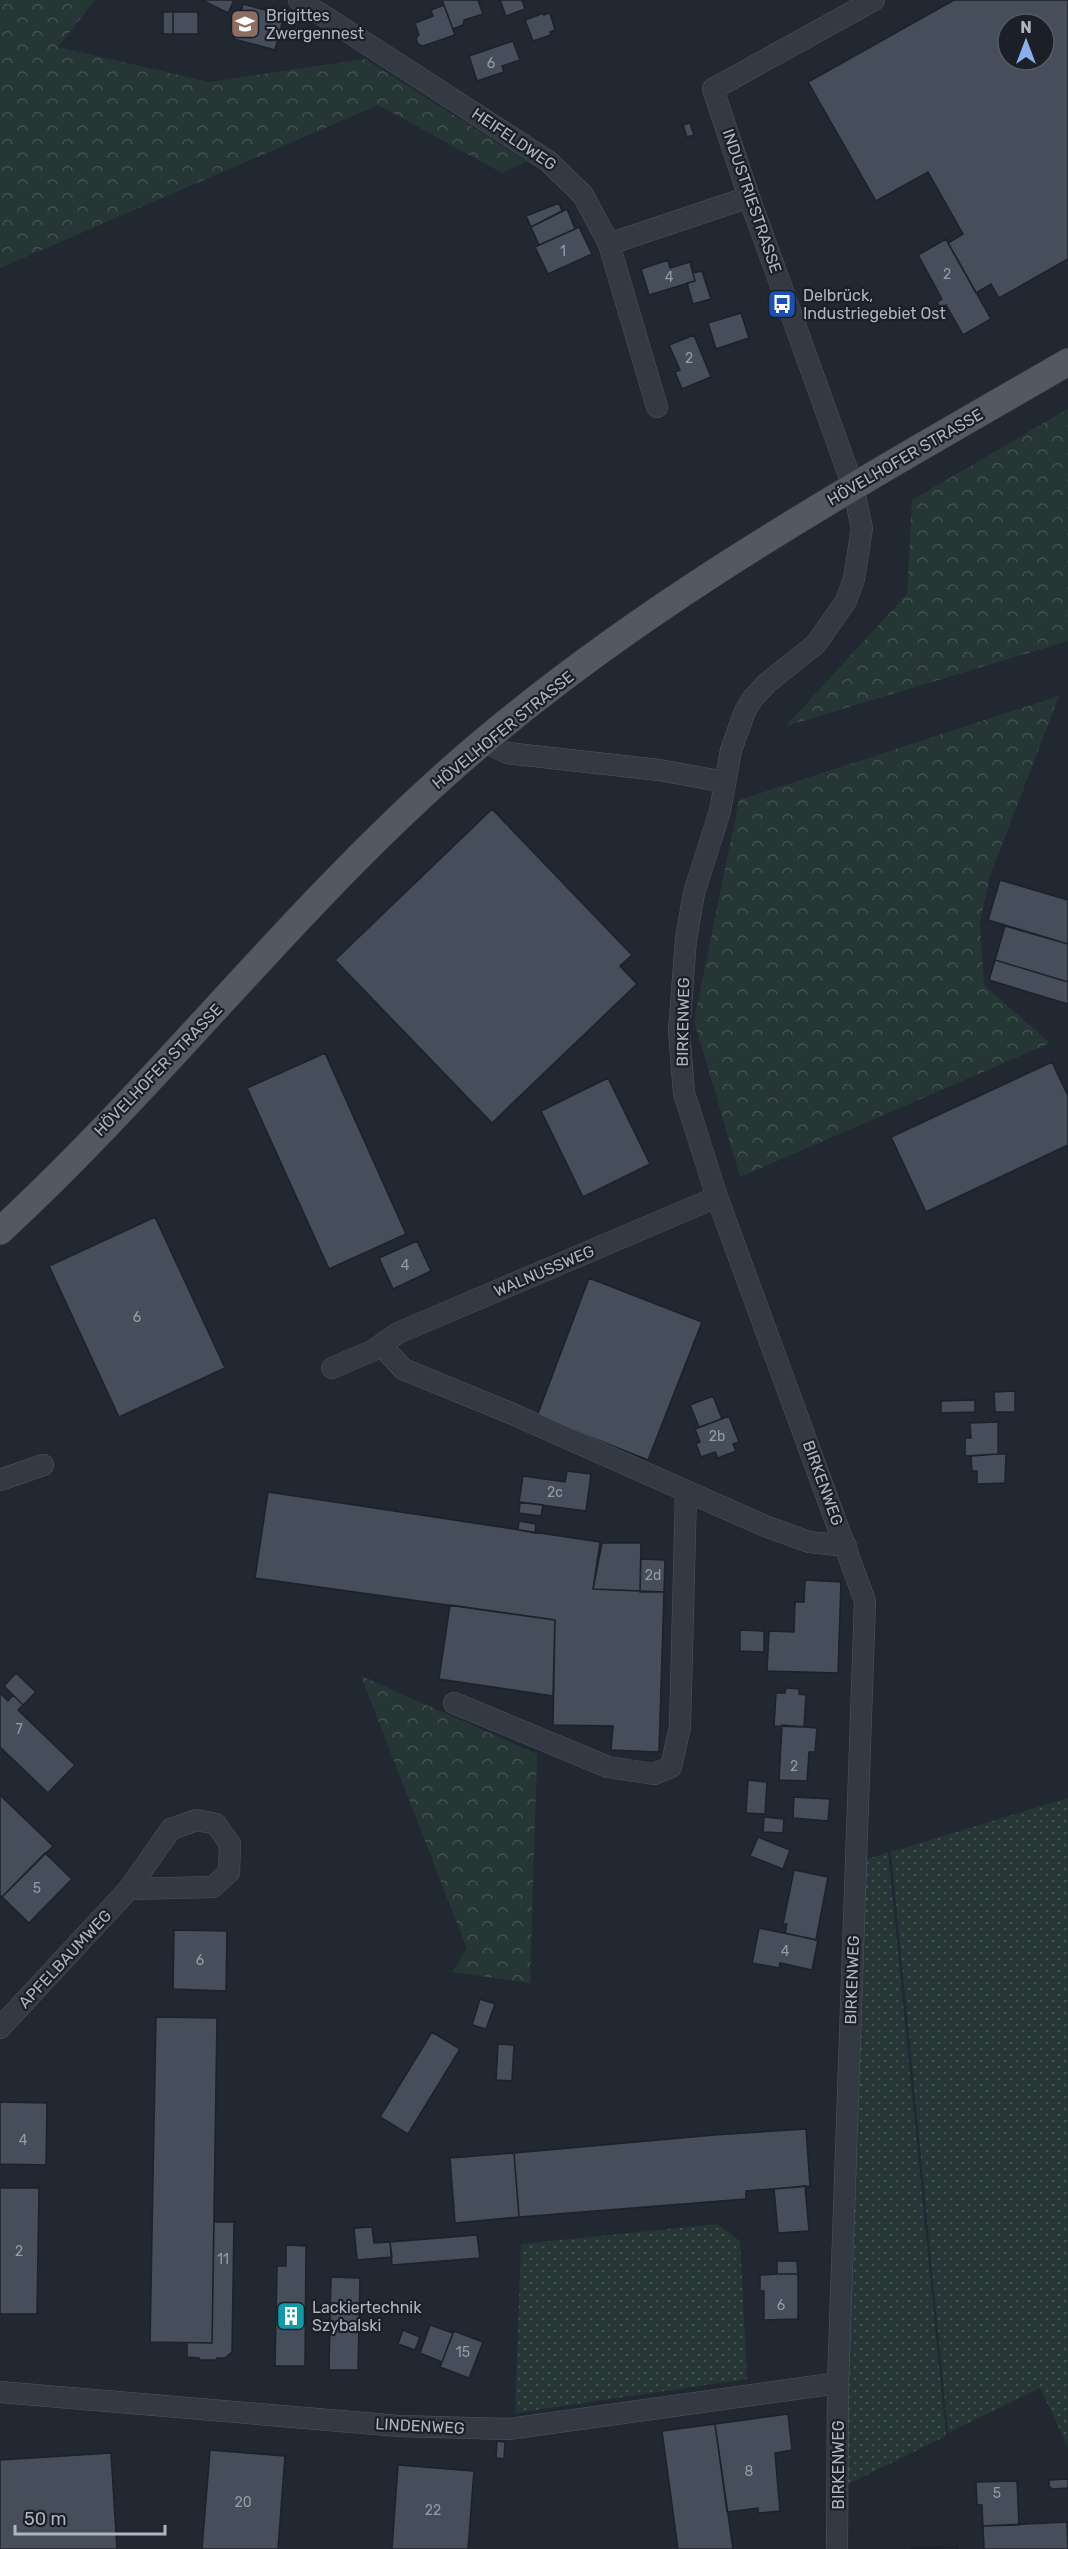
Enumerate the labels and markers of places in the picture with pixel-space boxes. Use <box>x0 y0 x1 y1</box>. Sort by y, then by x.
place label: Brigittes Zwergennest <box>266 6 364 43</box>
school or university icon: Brigittes Zwergennest <box>229 8 261 40</box>
place label: Delbrück, Industriegebiet Ost <box>803 286 946 323</box>
bus stop icon: Delbrück, Industriegebiet Ost <box>766 288 798 320</box>
place label: Lackiertechnik Szybalski <box>312 2298 422 2335</box>
building icon: Lackiertechnik Szybalski <box>275 2300 307 2332</box>

